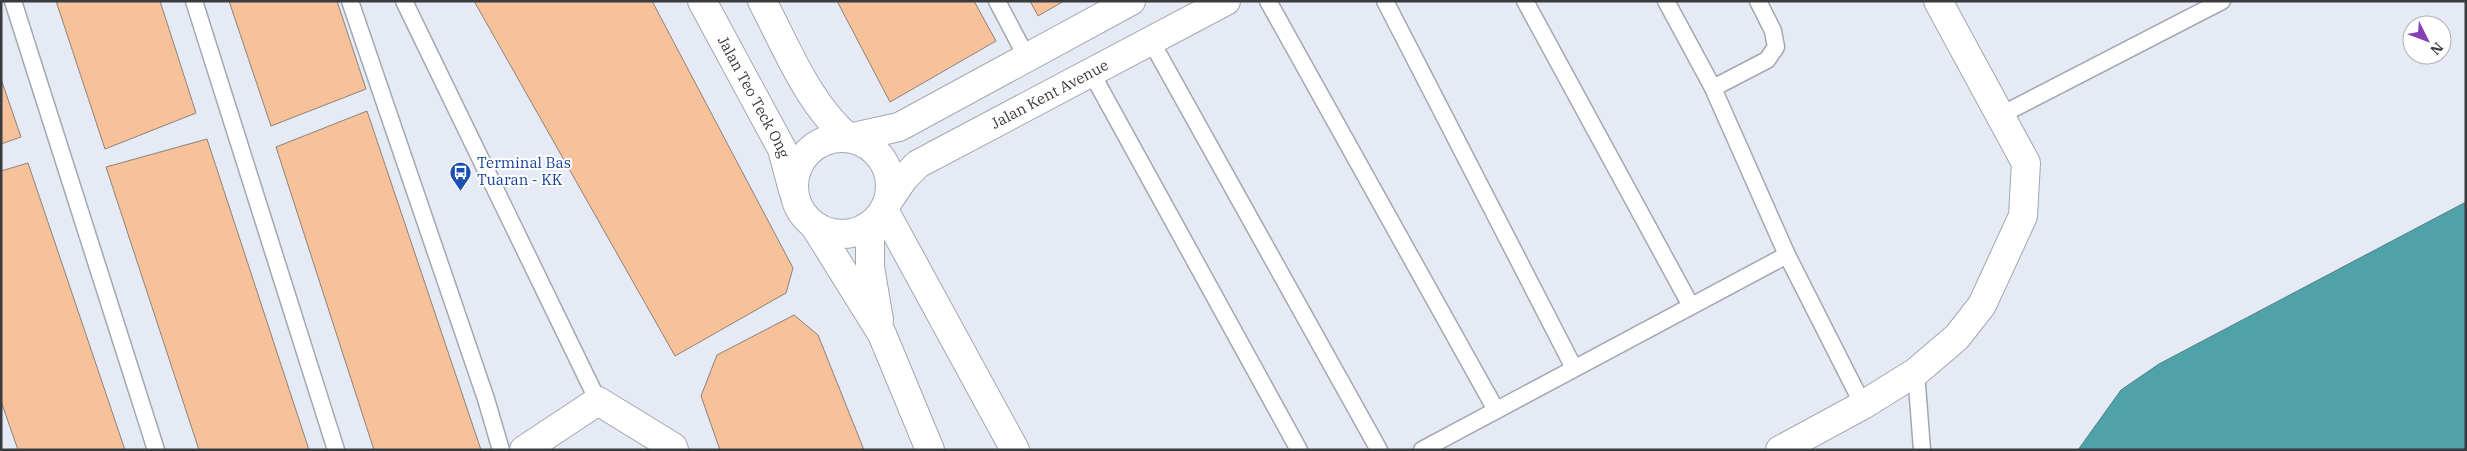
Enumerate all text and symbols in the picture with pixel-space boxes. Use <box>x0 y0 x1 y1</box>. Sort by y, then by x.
north arrow <box>2402 15 2452 65</box>
street label: Jalan Teo Teck Ong <box>714 33 794 160</box>
text: N <box>2426 39 2447 59</box>
street label: Jalan Kent Avenue <box>987 55 1111 133</box>
place label: Terminal Bas Tuaran - KK <box>477 153 571 189</box>
bus stop icon: Terminal Bas Tuaran - KK <box>449 160 473 191</box>

